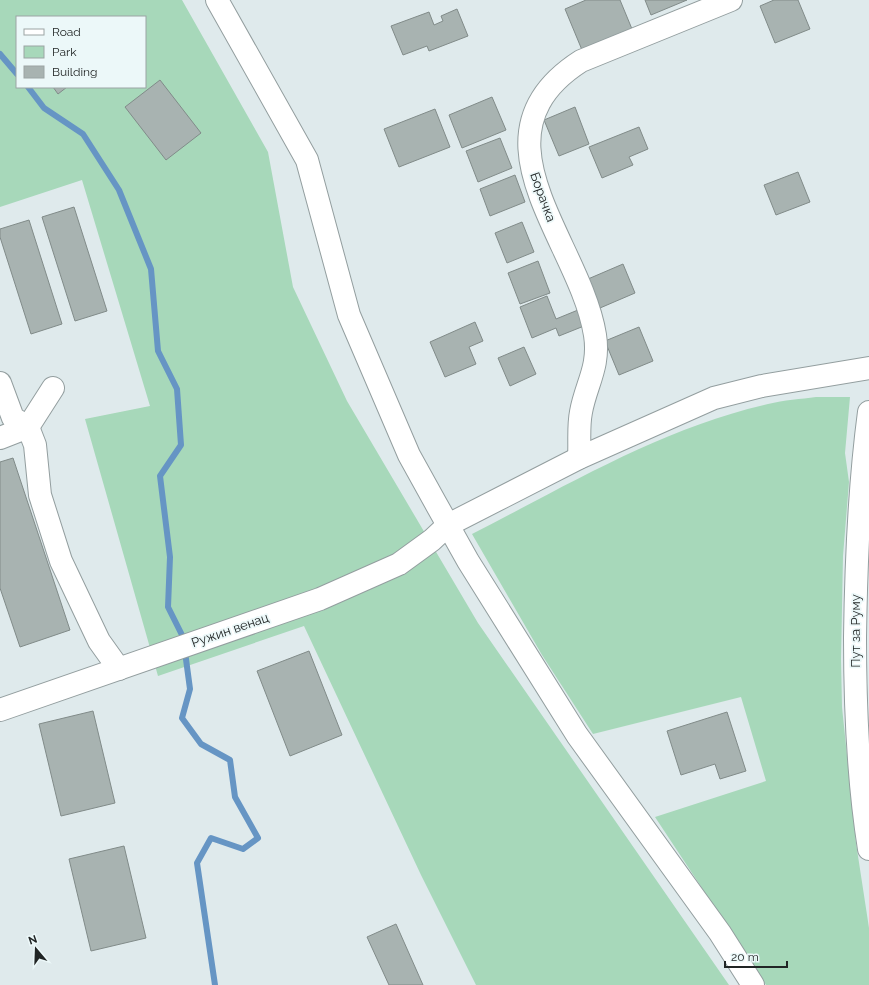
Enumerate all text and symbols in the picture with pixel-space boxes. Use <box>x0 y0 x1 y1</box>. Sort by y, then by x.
legend <box>16 16 146 88</box>
text: Road <box>52 25 81 39</box>
text: Park <box>52 45 77 59</box>
text: Building <box>52 65 98 79</box>
street label: Борачка <box>527 170 559 224</box>
street label: Пут за Руму <box>848 594 863 668</box>
street label: Ружин венац <box>189 610 271 650</box>
north arrow <box>16 929 56 969</box>
text: N <box>27 933 39 948</box>
scale bar <box>725 943 787 969</box>
text: 20 m <box>731 950 759 964</box>

